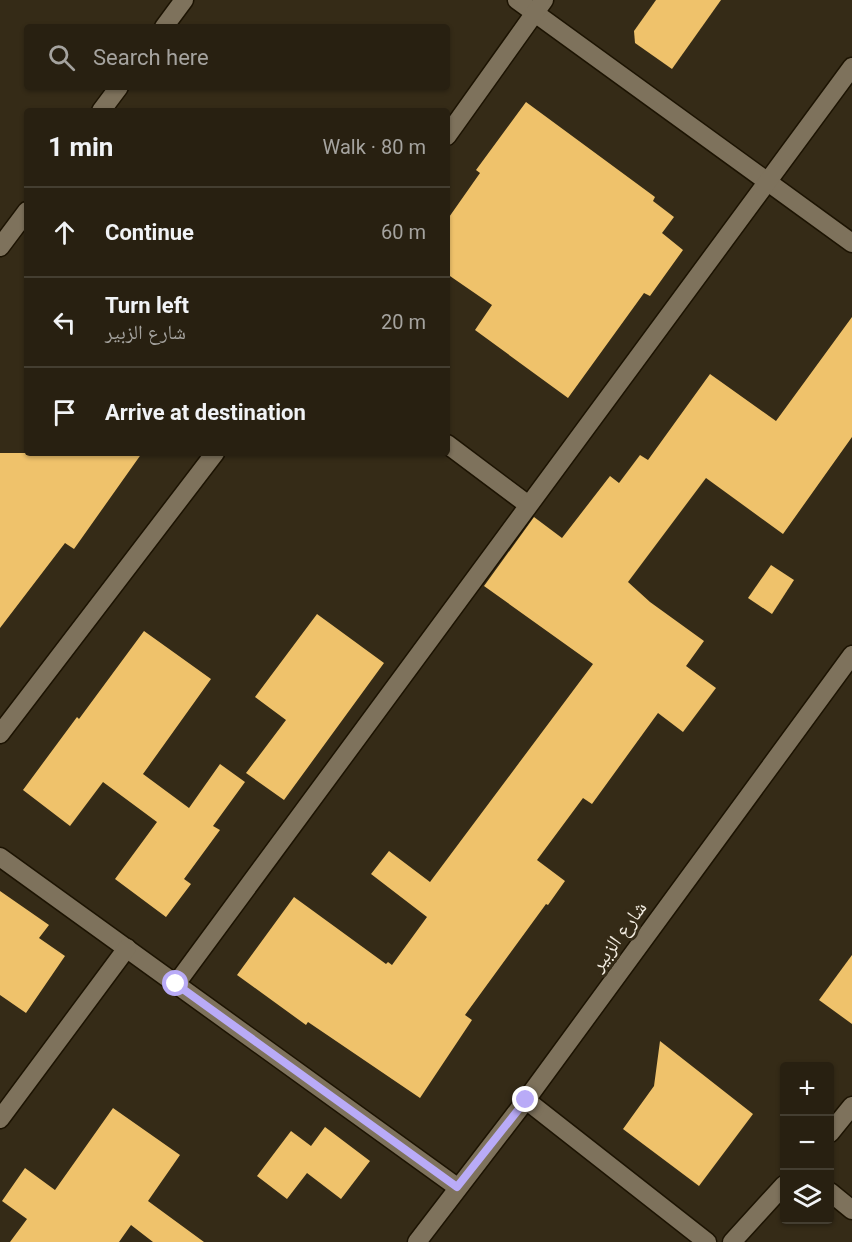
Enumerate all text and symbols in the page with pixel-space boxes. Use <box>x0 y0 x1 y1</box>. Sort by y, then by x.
search box <box>24 24 450 90</box>
icon: search <box>45 41 78 74</box>
text: Search here <box>93 45 209 70</box>
text: 1 min <box>48 132 113 162</box>
text: Walk · 80 m <box>323 135 426 159</box>
icon: ahead <box>48 216 81 249</box>
text: Continue <box>105 220 194 245</box>
text: 60 m <box>381 220 426 244</box>
text: Turn left <box>105 293 189 318</box>
icon: left <box>48 306 81 339</box>
text: 20 m <box>381 310 426 334</box>
text: شارع الزبير <box>105 320 186 344</box>
icon: arrive <box>48 396 81 429</box>
text: Arrive at destination <box>105 400 306 425</box>
street label: شارع الزبير <box>584 896 652 977</box>
route start <box>162 970 188 996</box>
map controls <box>780 1062 834 1224</box>
button: + <box>780 1062 834 1116</box>
route end <box>512 1086 538 1112</box>
button: − <box>780 1116 834 1170</box>
button: layers <box>780 1170 834 1224</box>

